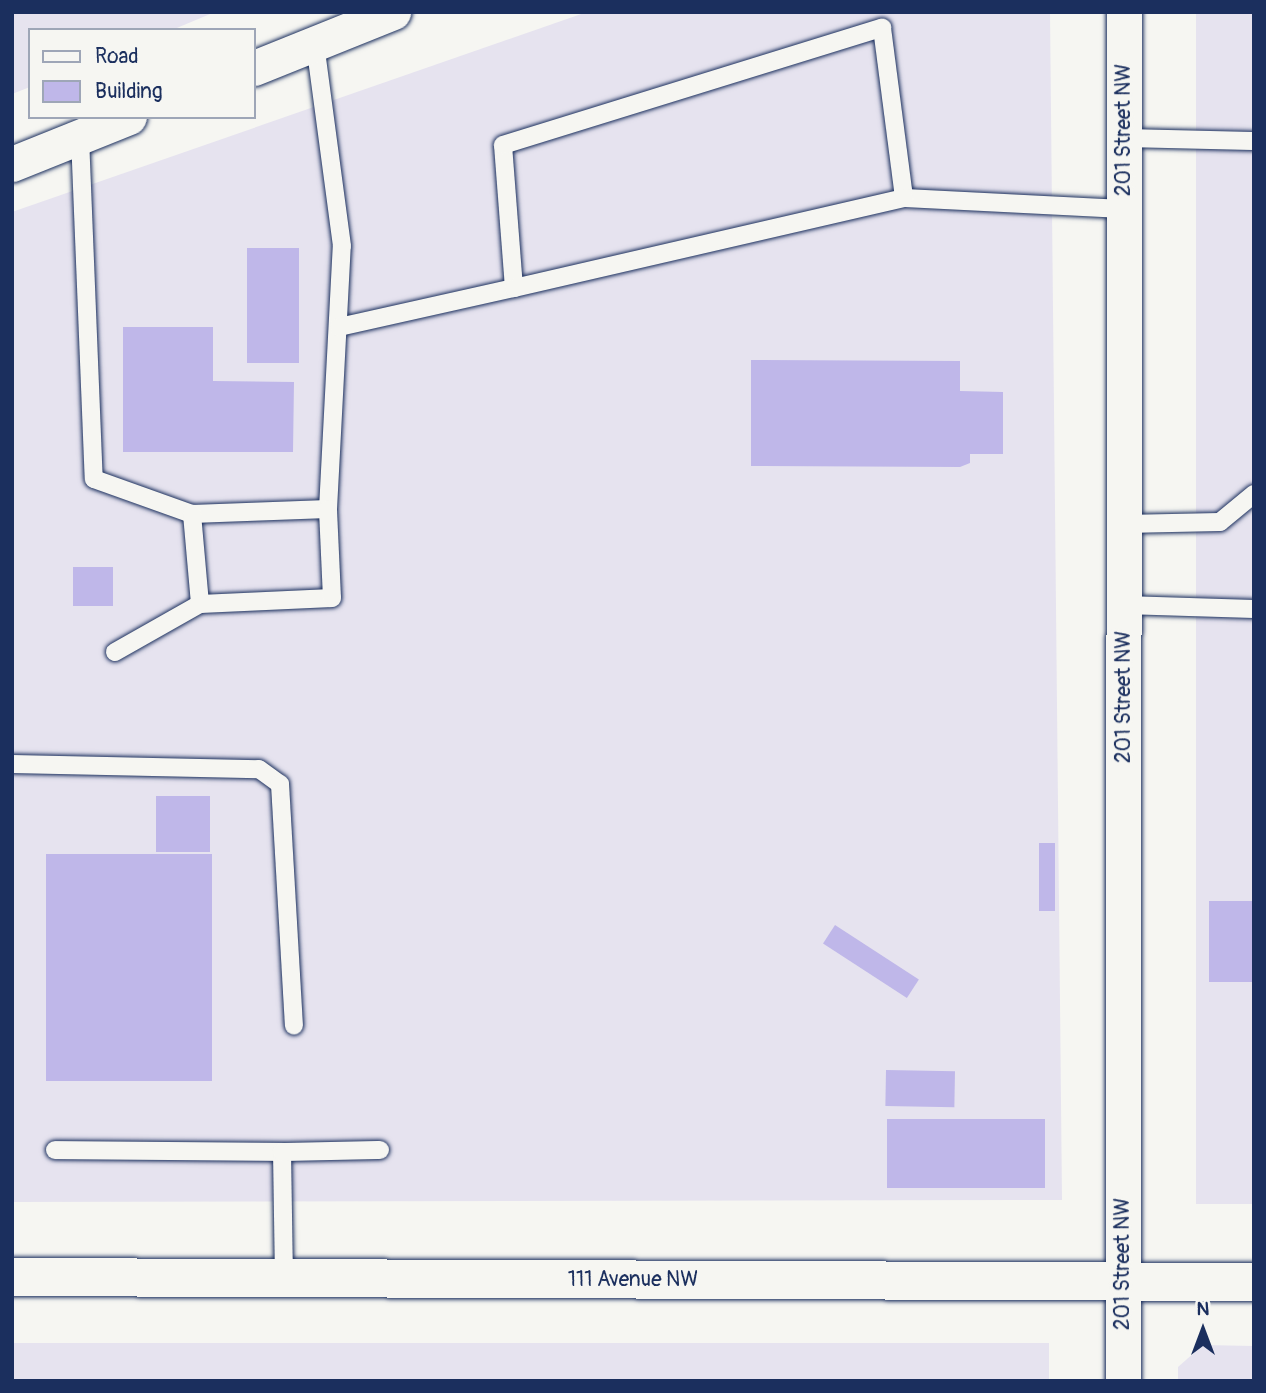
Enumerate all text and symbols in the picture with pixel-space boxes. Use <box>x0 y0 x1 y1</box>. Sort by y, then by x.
legend <box>28 28 256 119</box>
text: Road <box>95 43 139 70</box>
street label: 201 Street NW <box>1111 64 1137 196</box>
text: Building <box>95 78 162 105</box>
street label: 201 Street NW <box>1111 631 1137 763</box>
street label: 201 Street NW <box>1110 1198 1136 1330</box>
street label: 111 Avenue NW <box>568 1267 698 1293</box>
north arrow <box>1168 1295 1238 1365</box>
text: N <box>1197 1297 1209 1321</box>

